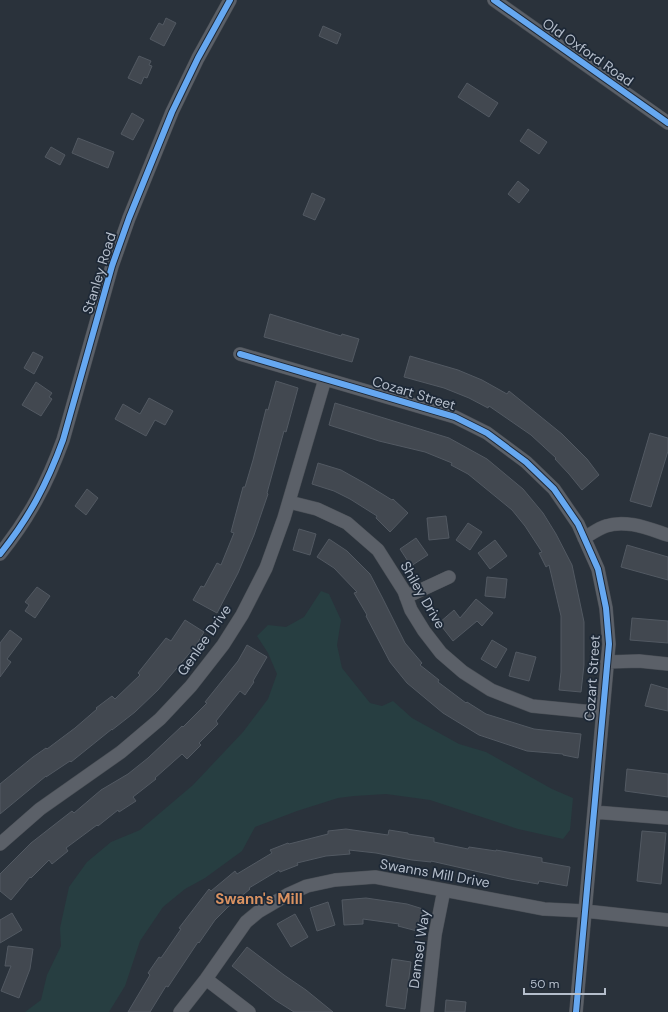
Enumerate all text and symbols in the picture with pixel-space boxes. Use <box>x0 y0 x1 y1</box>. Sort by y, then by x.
street label: Old Oxford Road <box>539 14 637 90</box>
street label: Stanley Road <box>78 230 120 316</box>
street label: Cozart Street <box>370 372 458 414</box>
street label: Shiley Drive <box>396 558 450 632</box>
street label: Genlee Drive <box>173 601 235 679</box>
street label: Cozart Street <box>580 634 604 722</box>
street label: Swanns Mill Drive <box>379 854 491 892</box>
district label: Swann's Mill <box>215 889 303 909</box>
street label: Damsel Way <box>405 908 433 990</box>
scale bar <box>524 970 605 996</box>
text: 50 m <box>530 976 559 992</box>

